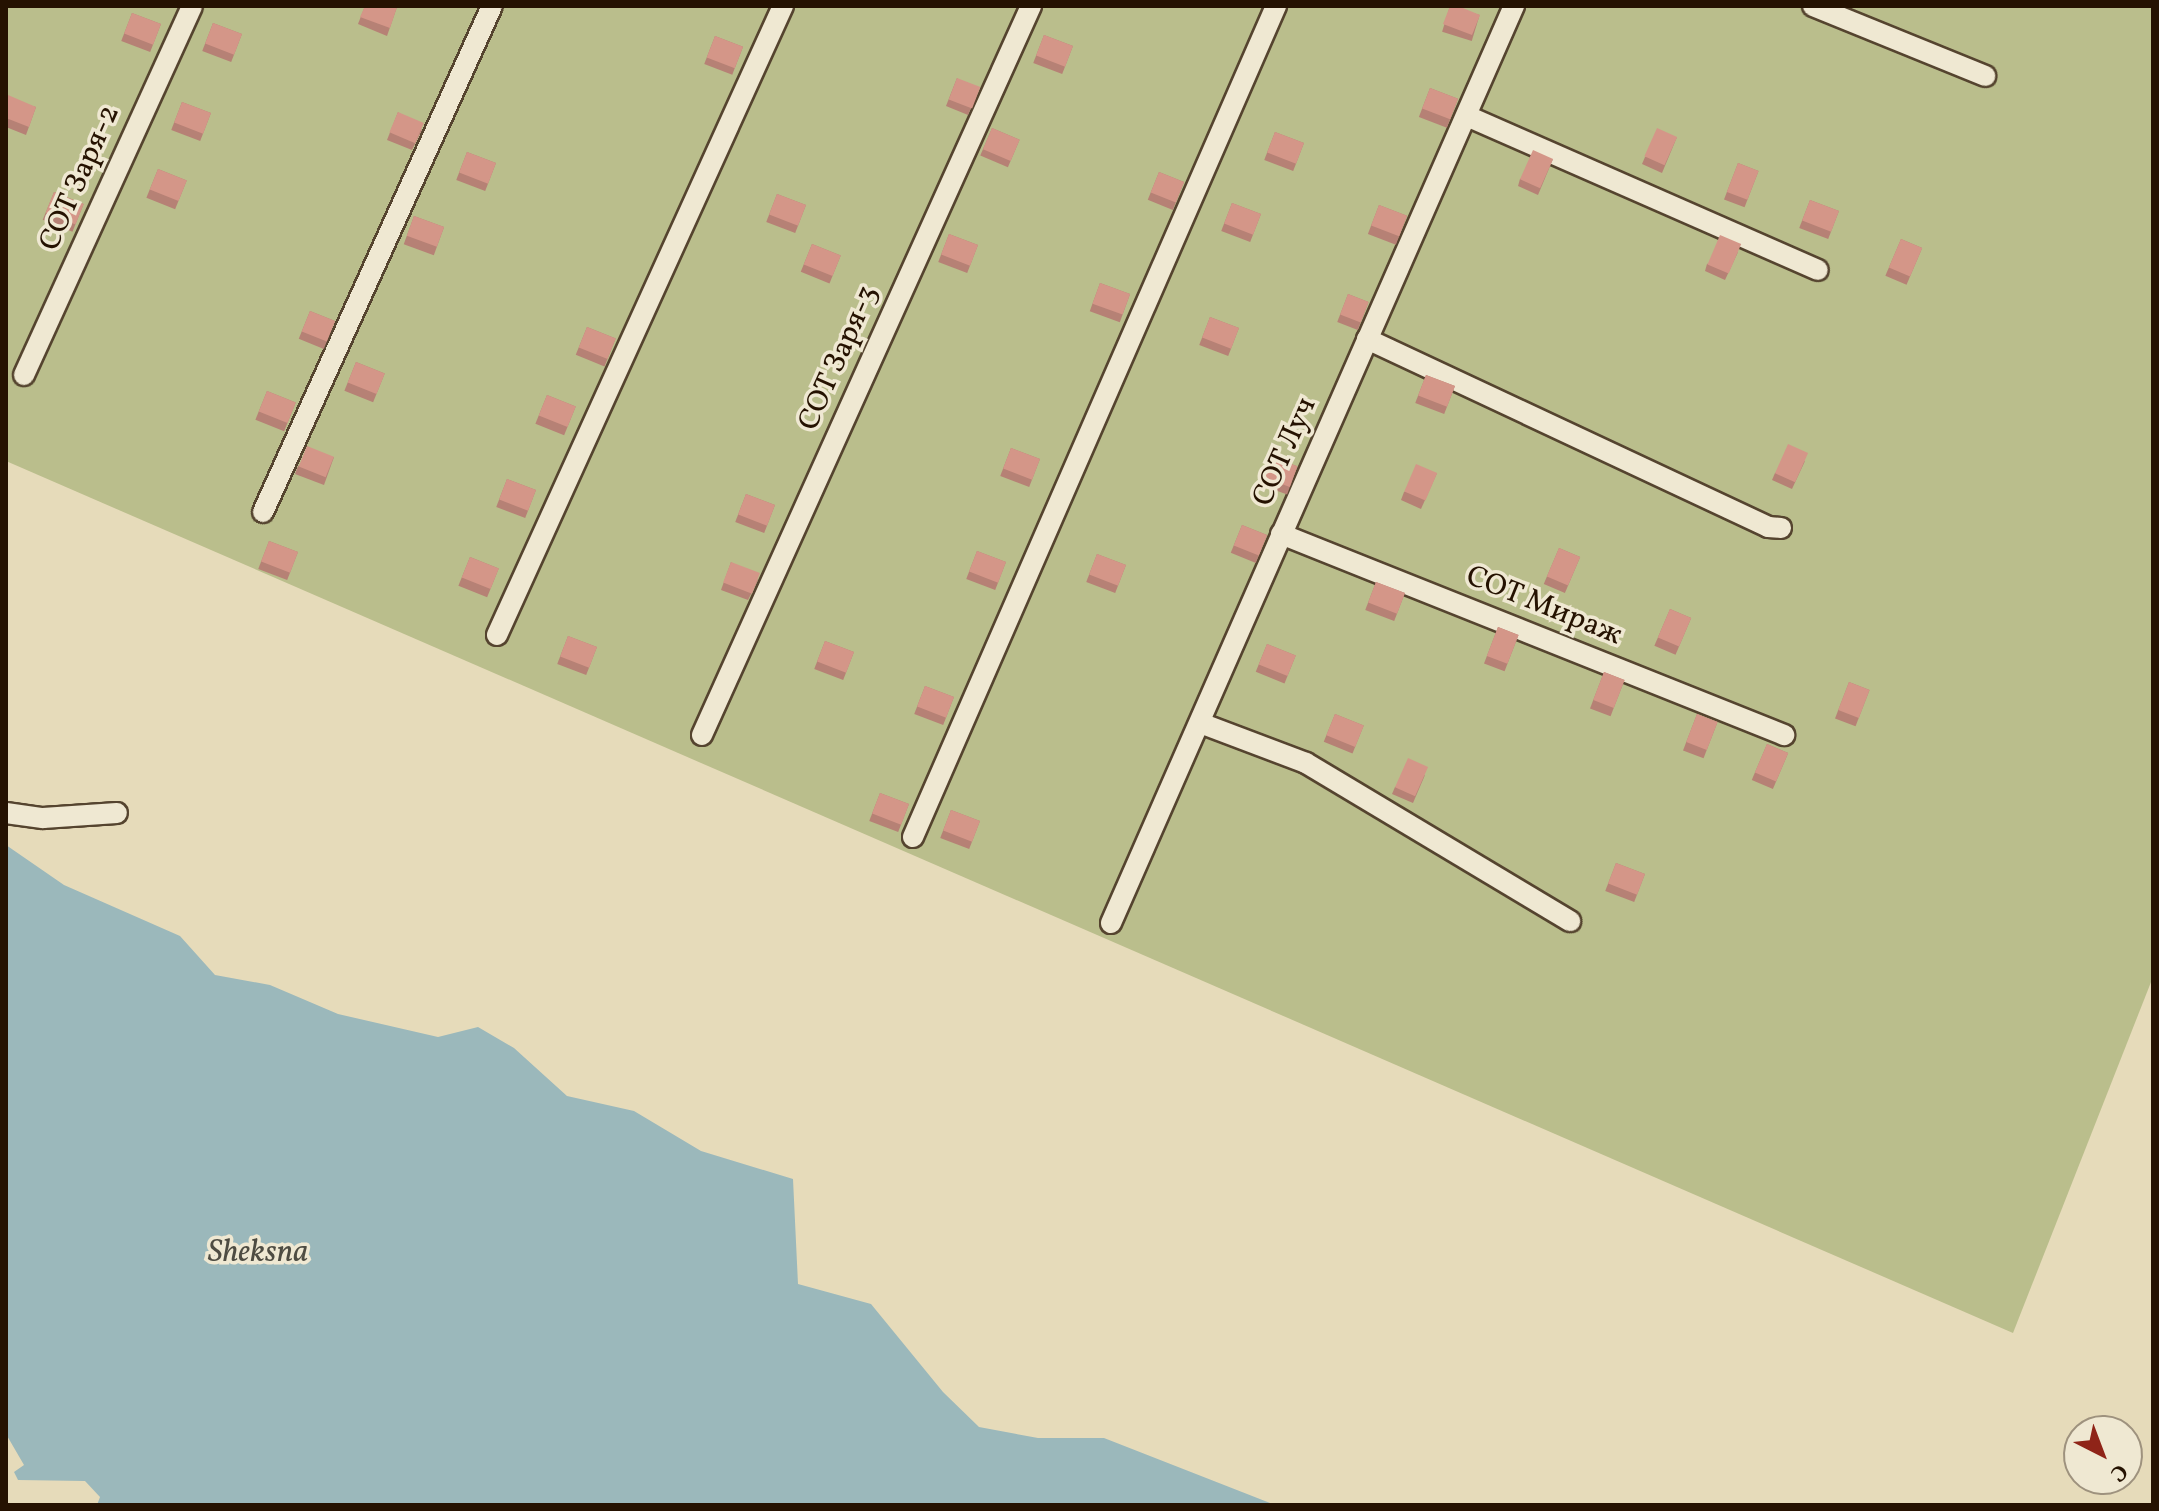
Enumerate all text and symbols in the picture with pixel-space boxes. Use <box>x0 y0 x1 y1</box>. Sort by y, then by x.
street label: СОТ Заря-2 <box>32 99 128 257</box>
street label: СОТ Заря-3 <box>791 279 887 437</box>
street label: СОТ Луч <box>1245 392 1325 512</box>
street label: СОТ Мираж <box>1460 558 1628 654</box>
water label: Sheksna <box>208 1234 308 1272</box>
north arrow <box>2063 1415 2143 1495</box>
text: С <box>2102 1455 2134 1488</box>

